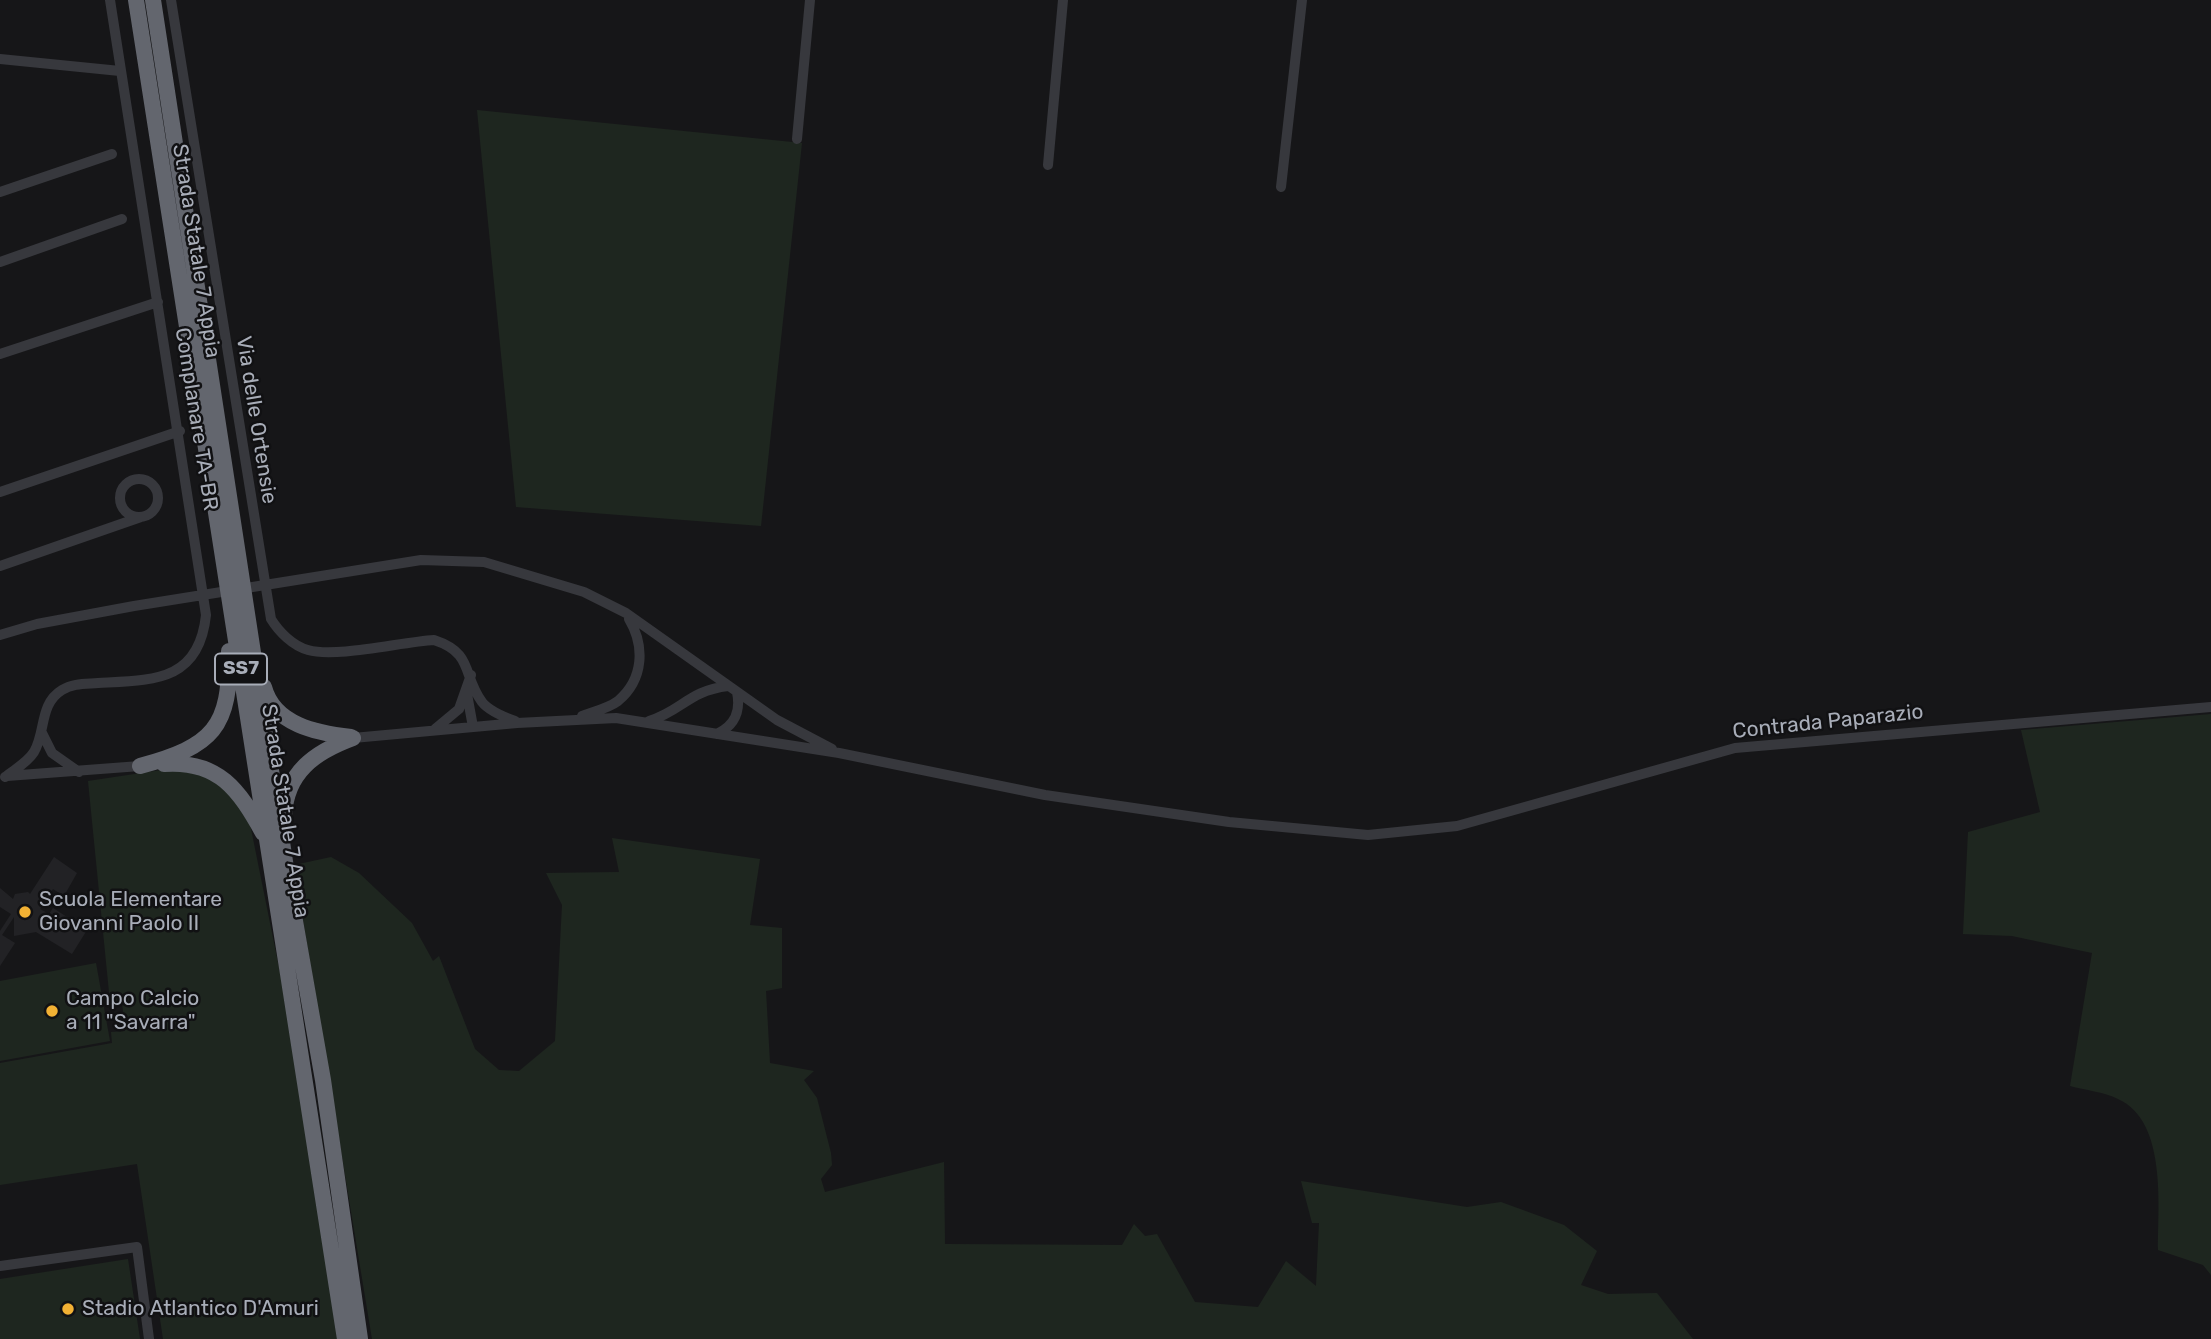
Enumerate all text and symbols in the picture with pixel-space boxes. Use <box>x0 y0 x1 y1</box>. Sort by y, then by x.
street label: Strada Statale 7 Appia <box>167 142 225 360</box>
street label: Complanare TA-BR <box>169 326 223 512</box>
street label: Via delle Ortensie <box>230 334 282 506</box>
road number: SS7 <box>215 654 267 684</box>
street label: Contrada Paparazio <box>1731 699 1925 745</box>
street label: Strada Statale 7 Appia <box>256 702 314 920</box>
place label: Scuola Elementare Giovanni Paolo II <box>39 887 222 937</box>
marker: Scuola Elementare Giovanni Paolo II <box>17 904 33 920</box>
place label: Campo Calcio a 11 "Savarra" <box>66 986 199 1036</box>
marker: Campo Calcio a 11 "Savarra" <box>44 1003 60 1019</box>
place label: Stadio Atlantico D'Amuri <box>82 1296 319 1322</box>
marker: Stadio Atlantico D'Amuri <box>60 1301 76 1317</box>

